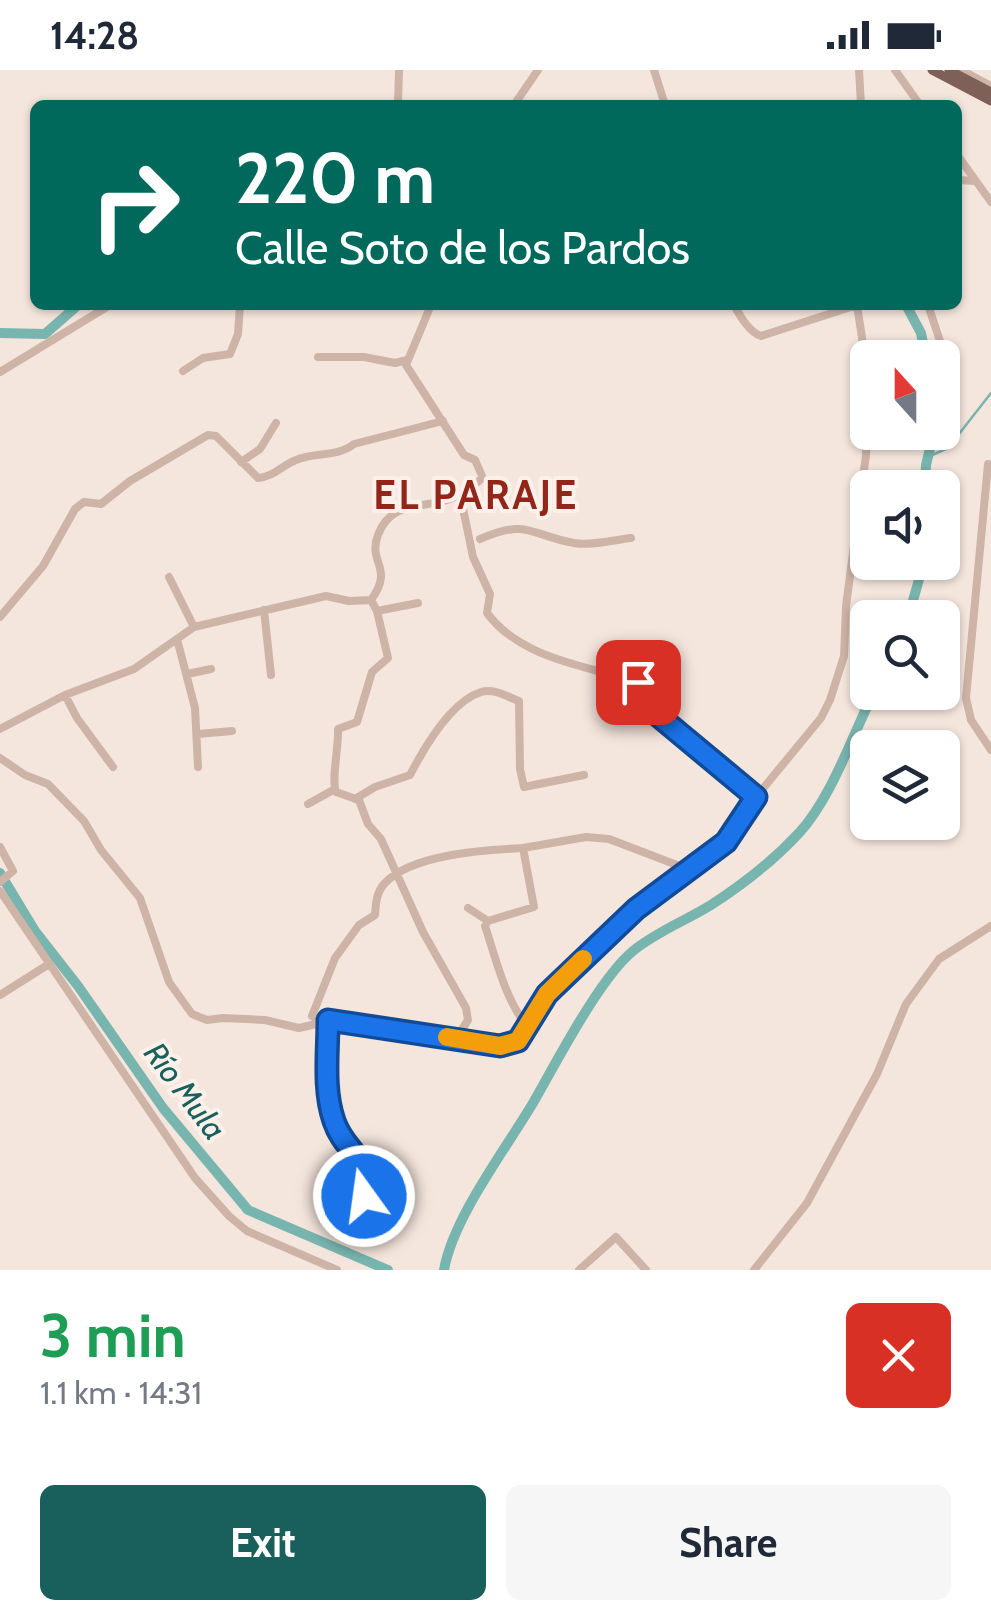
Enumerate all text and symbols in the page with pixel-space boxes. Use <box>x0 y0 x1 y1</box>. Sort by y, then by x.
text: 14:28 <box>50 12 139 59</box>
text: 220 m <box>235 135 435 221</box>
icon: right <box>70 140 200 270</box>
text: Calle Soto de los Pardos <box>235 221 690 275</box>
north arrow <box>850 340 960 450</box>
map controls <box>850 340 960 840</box>
district label: EL PARAJE <box>373 470 579 519</box>
button: sound <box>850 470 960 580</box>
button: search <box>850 600 960 710</box>
pin <box>596 640 681 725</box>
icon: arrive <box>611 655 666 710</box>
button: layers <box>850 730 960 840</box>
water label: Río Mula <box>136 1034 235 1147</box>
position arrow <box>312 1144 416 1248</box>
text: 3 min <box>40 1299 186 1372</box>
button: close <box>846 1303 951 1408</box>
text: 1.1 km · 14:31 <box>40 1373 202 1412</box>
button: Exit <box>40 1485 486 1600</box>
button: Share <box>506 1485 951 1600</box>

